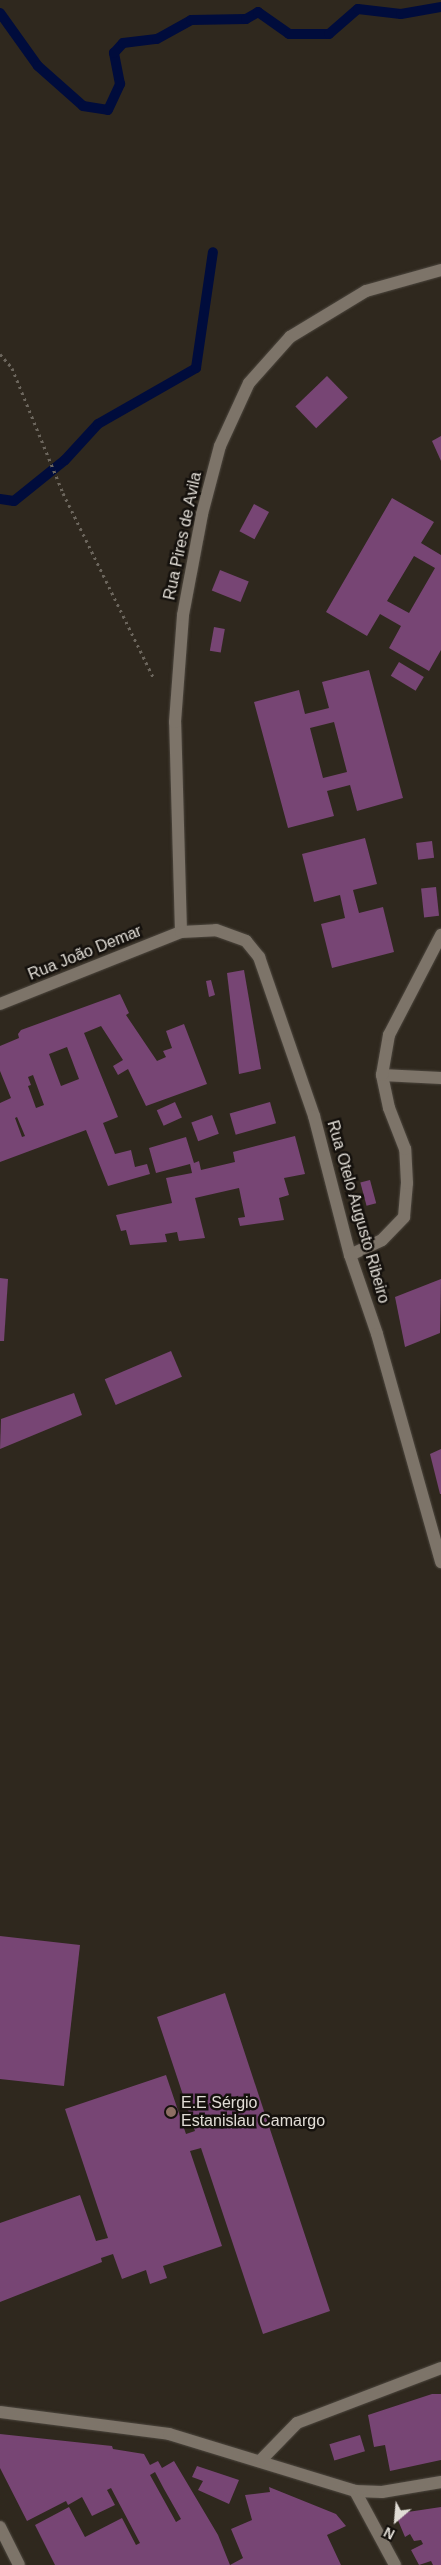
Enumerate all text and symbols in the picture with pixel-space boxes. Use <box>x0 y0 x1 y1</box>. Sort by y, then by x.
street label: Rua Pires de Avila <box>160 470 206 602</box>
street label: Rua João Demar <box>25 921 145 985</box>
street label: Rua Otelo Augusto Ribeiro <box>323 1118 393 1306</box>
place label: E.E Sérgio Estanislau Camargo <box>181 2093 325 2131</box>
marker: E.E Sérgio Estanislau Camargo <box>165 2106 177 2118</box>
north arrow <box>371 2495 421 2545</box>
text: N <box>381 2524 397 2543</box>

